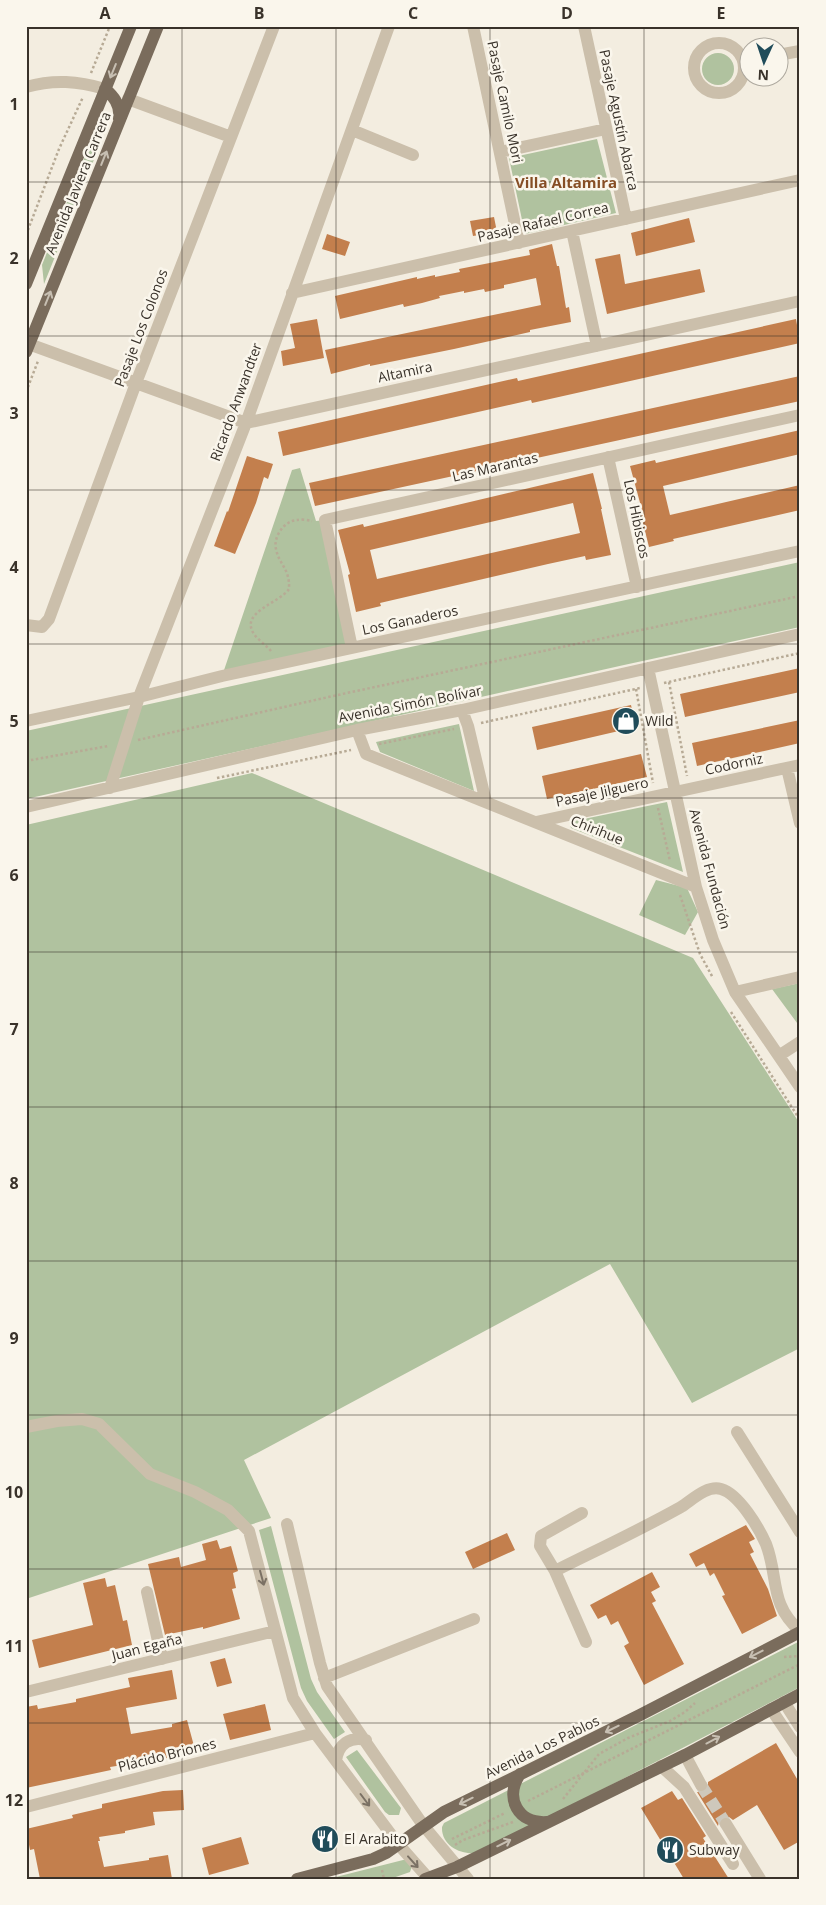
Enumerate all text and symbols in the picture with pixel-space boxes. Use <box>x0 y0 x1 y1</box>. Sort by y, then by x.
text: A <box>99 2 111 24</box>
text: B <box>254 2 264 24</box>
text: C <box>408 2 418 24</box>
text: D <box>561 2 573 24</box>
text: E <box>717 2 726 24</box>
north arrow <box>738 38 788 88</box>
street label: Pasaje Camilo Mori <box>483 39 528 165</box>
street label: Pasaje Agustín Abarca <box>595 48 644 192</box>
one-way arrow <box>107 63 117 78</box>
text: N <box>757 66 769 85</box>
text: 1 <box>9 93 19 115</box>
street label: Avenida Javiera Carrera <box>40 109 115 257</box>
one-way arrow <box>100 151 109 166</box>
district label: Villa Altamira <box>515 172 617 192</box>
street label: Pasaje Rafael Correa <box>475 197 610 246</box>
text: 2 <box>9 247 19 269</box>
street label: Pasaje Los Colonos <box>109 266 172 389</box>
one-way arrow <box>44 291 53 306</box>
street label: Ricardo Anwandter <box>205 340 266 464</box>
street label: Altamira <box>376 356 434 387</box>
text: 3 <box>9 402 19 424</box>
street label: Las Marantas <box>450 447 540 486</box>
street label: Los Hibiscos <box>620 478 655 561</box>
text: 4 <box>9 556 19 578</box>
street label: Los Ganaderos <box>360 600 460 639</box>
street label: Avenida Simón Bolívar <box>337 680 483 727</box>
shop icon: Wild <box>611 706 641 736</box>
text: 5 <box>9 710 19 732</box>
place label: Wild <box>645 711 674 730</box>
street label: Codorniz <box>703 748 765 779</box>
street label: Pasaje Jilguero <box>554 772 650 811</box>
street label: Avenida Fundación <box>685 807 736 931</box>
street label: Chirihue <box>568 810 626 849</box>
text: 6 <box>9 864 19 886</box>
text: 7 <box>9 1018 19 1040</box>
text: 8 <box>9 1172 19 1194</box>
text: 9 <box>9 1327 19 1349</box>
text: 10 <box>5 1481 23 1503</box>
one-way arrow <box>258 1569 267 1585</box>
street label: Juan Egaña <box>108 1629 184 1665</box>
text: 11 <box>5 1635 23 1657</box>
one-way arrow <box>749 1649 764 1659</box>
street label: Avenida Los Pablos <box>481 1710 603 1783</box>
one-way arrow <box>605 1725 620 1734</box>
street label: Plácido Briones <box>116 1733 218 1776</box>
one-way arrow <box>705 1735 720 1745</box>
text: 12 <box>5 1789 23 1811</box>
one-way arrow <box>360 1793 370 1807</box>
one-way arrow <box>459 1796 474 1806</box>
restaurant icon: El Arabito <box>310 1824 340 1854</box>
place label: El Arabito <box>344 1829 407 1848</box>
restaurant icon: Subway <box>655 1835 685 1865</box>
one-way arrow <box>496 1838 511 1847</box>
place label: Subway <box>689 1840 740 1859</box>
one-way arrow <box>408 1855 419 1868</box>

